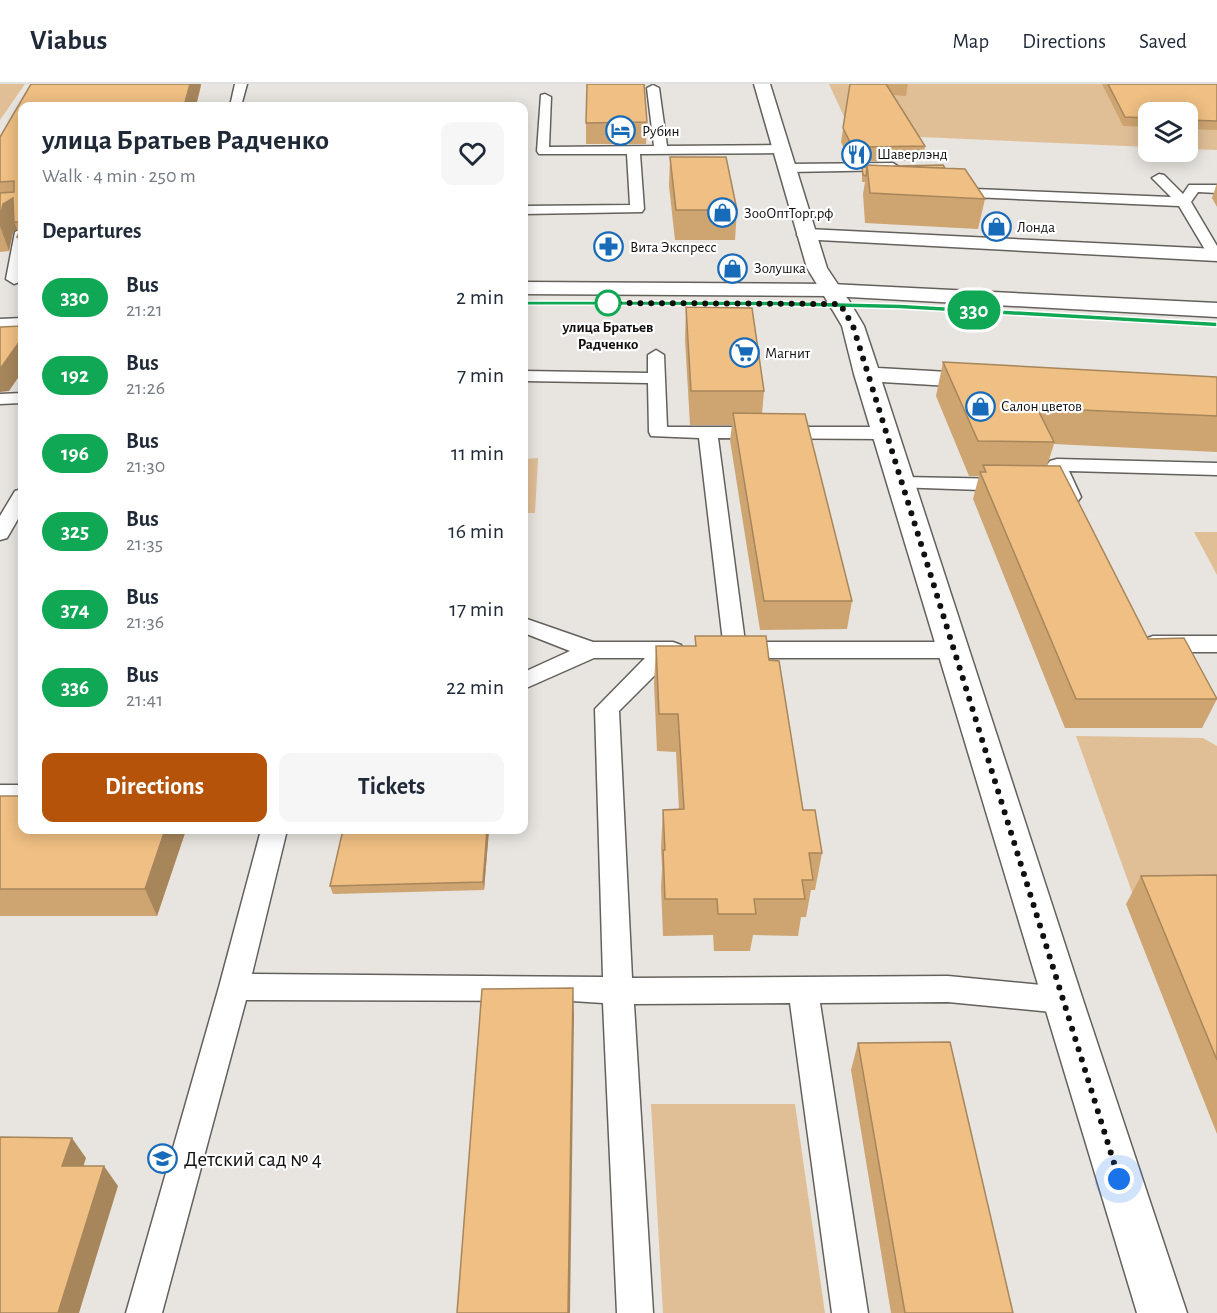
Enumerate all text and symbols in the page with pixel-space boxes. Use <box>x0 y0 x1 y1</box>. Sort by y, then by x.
text: Viabus <box>30 27 107 55</box>
text: Map <box>953 31 989 52</box>
text: Directions <box>1022 31 1106 52</box>
text: Saved <box>1139 31 1187 52</box>
map controls <box>1138 102 1198 162</box>
button: layers <box>1138 102 1198 162</box>
hotel icon: Рубин <box>605 115 637 147</box>
button: heart <box>441 122 504 185</box>
place label: Рубин <box>642 124 680 139</box>
text: улица Братьев Радченко <box>42 127 329 155</box>
restaurant icon: Шаверлэнд <box>840 138 872 170</box>
place label: Шаверлэнд <box>877 147 948 162</box>
text: Walk · 4 min · 250 m <box>42 166 196 186</box>
shop icon: ЗооОптТорг.рф <box>707 197 739 229</box>
place label: ЗооОптТорг.рф <box>744 206 833 221</box>
shop icon: Лонда <box>980 211 1012 243</box>
text: Departures <box>42 220 142 242</box>
place label: Лонда <box>1017 220 1055 235</box>
pharmacy icon: Вита Экспресс <box>593 231 625 263</box>
place label: Вита Экспресс <box>630 240 717 255</box>
shop icon: Золушка <box>717 252 749 284</box>
place label: Золушка <box>754 261 806 276</box>
text: Bus <box>126 274 159 296</box>
text: 2 min <box>456 286 504 308</box>
text: 330 <box>60 287 90 308</box>
marker: улица Братьев Радченко <box>595 290 621 316</box>
line badge: 330 <box>940 290 1008 330</box>
text: 21:21 <box>126 300 163 320</box>
text: 330 <box>959 300 989 321</box>
place label: улица Братьев Радченко <box>562 320 653 352</box>
supermarket icon: Магнит <box>728 337 760 369</box>
place label: Магнит <box>765 346 811 361</box>
text: Bus <box>126 352 159 374</box>
text: 7 min <box>457 364 504 386</box>
text: 192 <box>61 365 89 386</box>
text: 21:26 <box>126 378 165 398</box>
shop icon: Салон цветов <box>964 390 996 422</box>
place label: Салон цветов <box>1001 399 1082 414</box>
text: Bus <box>126 430 159 452</box>
text: 11 min <box>451 442 504 464</box>
text: 196 <box>61 443 89 464</box>
text: 21:30 <box>126 456 165 476</box>
text: Bus <box>126 508 159 530</box>
text: 16 min <box>448 520 504 542</box>
text: 325 <box>61 521 89 542</box>
text: 21:35 <box>126 534 163 554</box>
text: Bus <box>126 586 159 608</box>
text: 17 min <box>449 598 504 620</box>
text: 374 <box>61 599 89 620</box>
text: 21:36 <box>126 612 164 632</box>
text: Bus <box>126 664 159 686</box>
text: 22 min <box>446 676 504 698</box>
text: 336 <box>61 677 89 698</box>
text: 21:41 <box>126 690 163 710</box>
button: Directions <box>42 753 267 822</box>
button: Tickets <box>279 753 504 822</box>
school or university icon: Детский сад № 4 <box>147 1143 179 1175</box>
place label: Детский сад № 4 <box>184 1149 322 1170</box>
your location <box>1104 1164 1134 1194</box>

